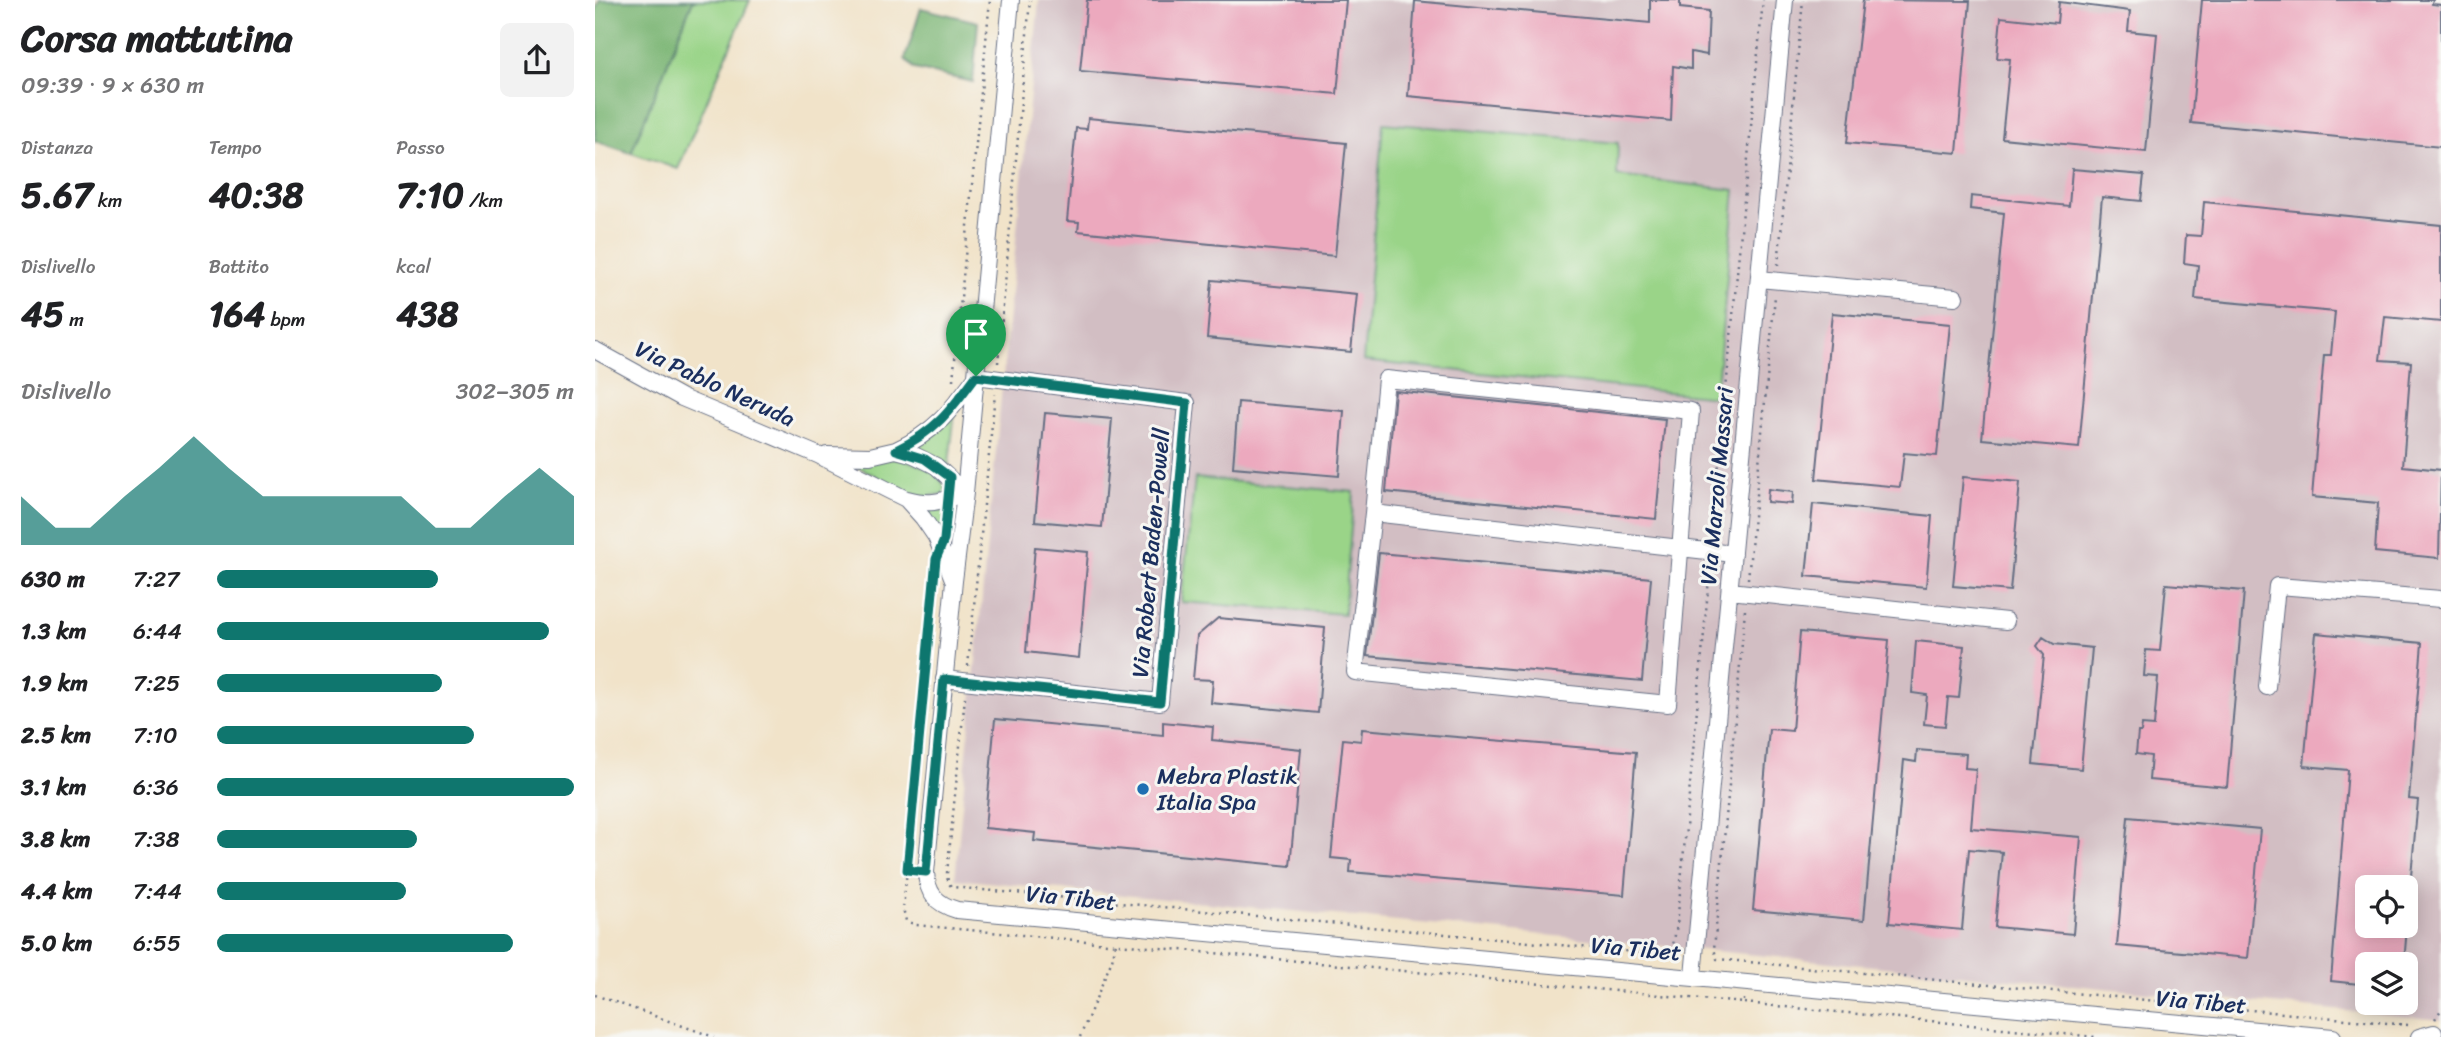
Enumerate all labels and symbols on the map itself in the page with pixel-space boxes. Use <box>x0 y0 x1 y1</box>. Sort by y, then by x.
pin <box>946 304 1006 376</box>
street label: Via Pablo Neruda <box>628 329 802 439</box>
street label: Via Marzoli Massari <box>1688 385 1746 587</box>
street label: Via Robert Baden-Powell <box>1120 426 1182 679</box>
place label: Mebra Plastik Italia Spa <box>1156 756 1298 823</box>
marker: Mebra Plastik Italia Spa <box>1135 781 1151 797</box>
street label: Via Tibet <box>1024 873 1118 923</box>
street label: Via Tibet <box>1589 925 1683 973</box>
street label: Via Tibet <box>2154 978 2248 1026</box>

